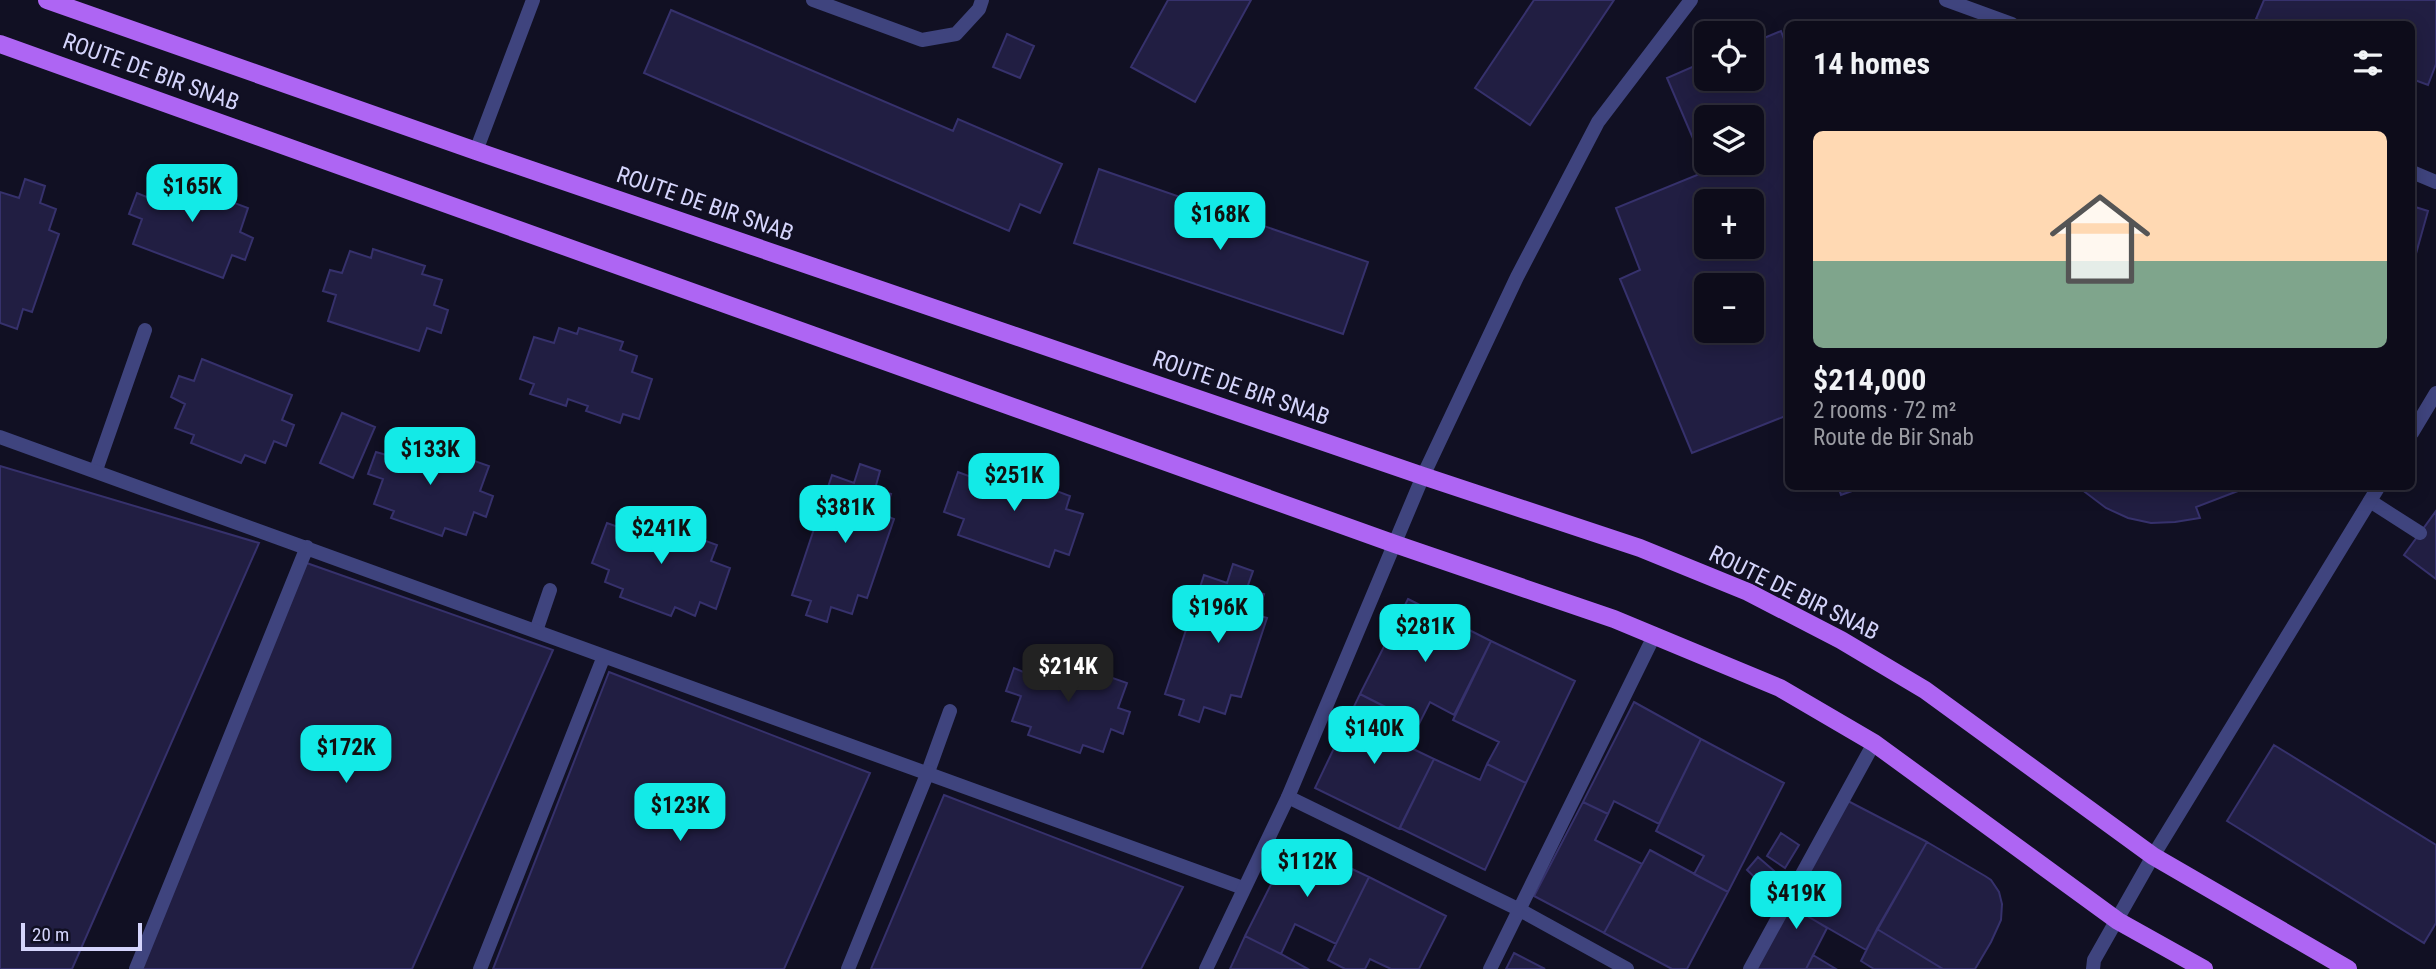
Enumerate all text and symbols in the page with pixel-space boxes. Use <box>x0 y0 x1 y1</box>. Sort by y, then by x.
map controls <box>1694 21 1764 343</box>
button: locate <box>1694 21 1764 91</box>
street label: ROUTE DE BIR SNAB <box>59 28 243 116</box>
icon: filters <box>2349 44 2387 82</box>
text: 14 homes <box>1813 46 1930 81</box>
button: layers <box>1694 105 1764 175</box>
street label: ROUTE DE BIR SNAB <box>613 161 797 247</box>
pin: $165K <box>143 164 241 224</box>
text: $165K <box>162 173 222 200</box>
icon: home <box>2037 176 2163 302</box>
button: + <box>1694 189 1764 259</box>
pin: $168K <box>1171 192 1269 252</box>
text: $168K <box>1190 201 1250 228</box>
button: − <box>1694 273 1764 343</box>
street label: ROUTE DE BIR SNAB <box>1149 345 1333 431</box>
text: $214,000 <box>1813 362 1926 397</box>
text: 2 rooms · 72 m² <box>1813 397 1956 424</box>
text: Route de Bir Snab <box>1813 424 1974 451</box>
pin: $133K <box>381 428 479 487</box>
text: $133K <box>400 436 460 463</box>
pin: $251K <box>965 454 1063 513</box>
text: $251K <box>984 462 1044 489</box>
pin: $381K <box>796 486 894 545</box>
text: $381K <box>815 494 875 521</box>
pin: $241K <box>612 506 710 566</box>
text: $241K <box>631 515 691 542</box>
street label: ROUTE DE BIR SNAB <box>1705 540 1883 646</box>
pin: $196K <box>1169 586 1267 645</box>
text: $196K <box>1188 594 1248 621</box>
pin: $281K <box>1376 604 1474 664</box>
text: $281K <box>1395 613 1455 640</box>
pin: $214K <box>1019 644 1117 704</box>
text: $214K <box>1038 653 1098 680</box>
pin: $140K <box>1325 706 1423 766</box>
text: $140K <box>1344 715 1404 742</box>
pin: $172K <box>297 726 395 785</box>
text: $172K <box>316 734 376 761</box>
pin: $123K <box>631 784 729 843</box>
text: $123K <box>650 792 710 819</box>
pin: $112K <box>1258 839 1356 899</box>
text: $112K <box>1277 848 1337 875</box>
pin: $419K <box>1747 872 1845 931</box>
text: $419K <box>1766 880 1826 907</box>
scale bar <box>21 920 142 952</box>
text: 20 m <box>32 923 69 946</box>

